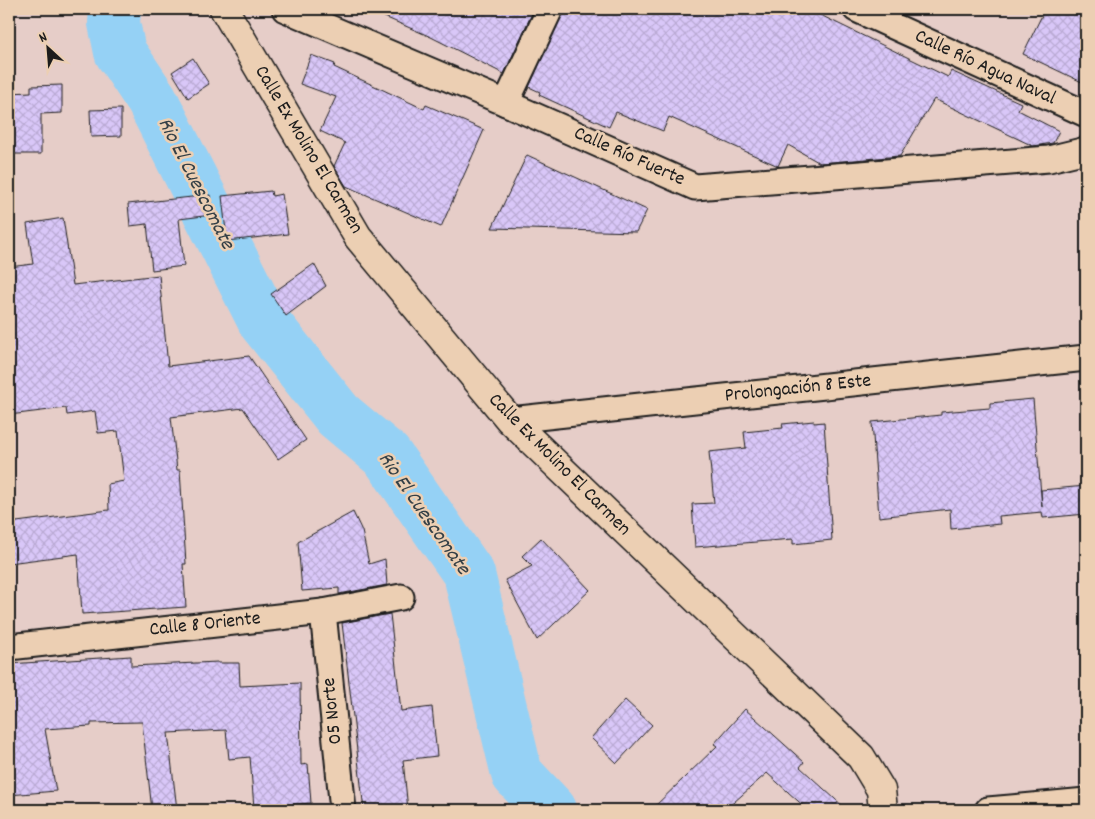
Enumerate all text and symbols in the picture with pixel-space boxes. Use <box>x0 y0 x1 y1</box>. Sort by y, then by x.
north arrow <box>22 22 72 72</box>
street label: Calle Río Agua Naval <box>910 23 1060 113</box>
text: N <box>36 28 51 49</box>
street label: Calle Ex Molino El Carmen <box>247 61 369 239</box>
water label: Rio El Cuescomate <box>149 113 242 257</box>
street label: Calle Río Fuerte <box>569 120 689 194</box>
street label: Prolongación 8 Este <box>723 367 873 411</box>
street label: Calle Ex Molino El Carmen <box>481 387 637 543</box>
water label: Rio El Cuescomate <box>369 446 478 583</box>
street label: Calle 8 Oriente <box>148 605 262 645</box>
street label: 05 Norte <box>316 676 350 746</box>

